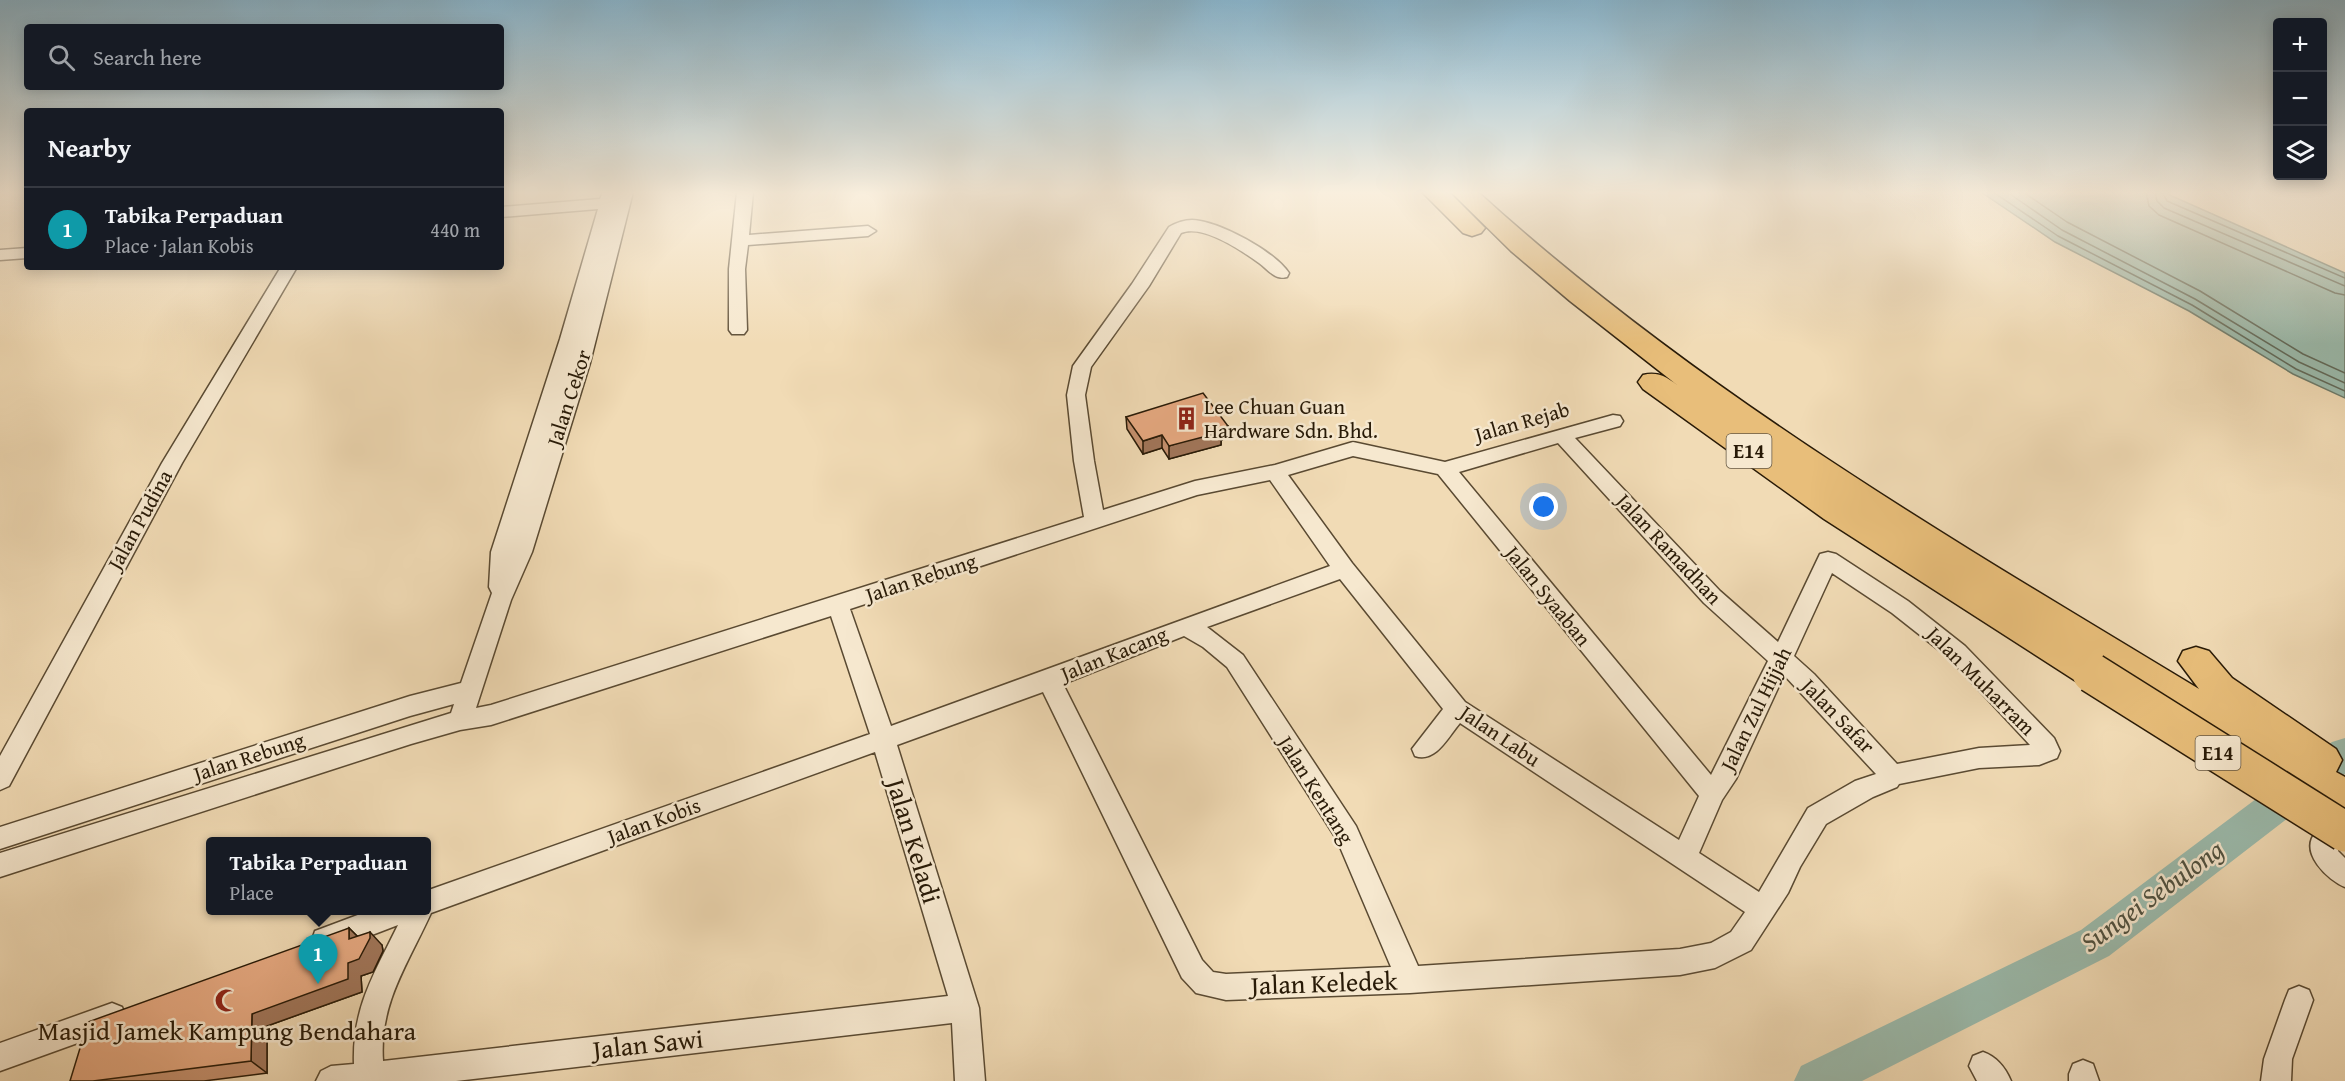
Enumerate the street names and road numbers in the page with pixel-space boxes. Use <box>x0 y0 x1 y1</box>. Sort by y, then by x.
street label: Jalan Cekor <box>537 345 599 453</box>
street label: Jalan Rejab <box>1468 393 1573 451</box>
road number: E14 <box>1726 434 1772 468</box>
street label: Jalan Pudina <box>98 464 180 578</box>
street label: Jalan Ramadhan <box>1607 484 1729 612</box>
street label: Jalan Syaaban <box>1496 536 1599 653</box>
street label: Jalan Rebung <box>858 545 981 611</box>
street label: Jalan Muharram <box>1918 617 2043 742</box>
street label: Jalan Kacang <box>1053 618 1172 690</box>
street label: Jalan Zul Hijjah <box>1711 641 1799 779</box>
street label: Jalan Safar <box>1792 669 1882 761</box>
street label: Jalan Labu <box>1451 696 1547 774</box>
street label: Jalan Rebung <box>186 724 309 790</box>
street label: Jalan Kentang <box>1269 727 1362 850</box>
road number: E14 <box>2196 736 2240 770</box>
street label: Jalan Keladi <box>876 771 952 908</box>
street label: Jalan Kobis <box>600 789 705 853</box>
street label: Jalan Keledek <box>1247 960 1399 1005</box>
street label: Jalan Sawi <box>588 1018 705 1069</box>

